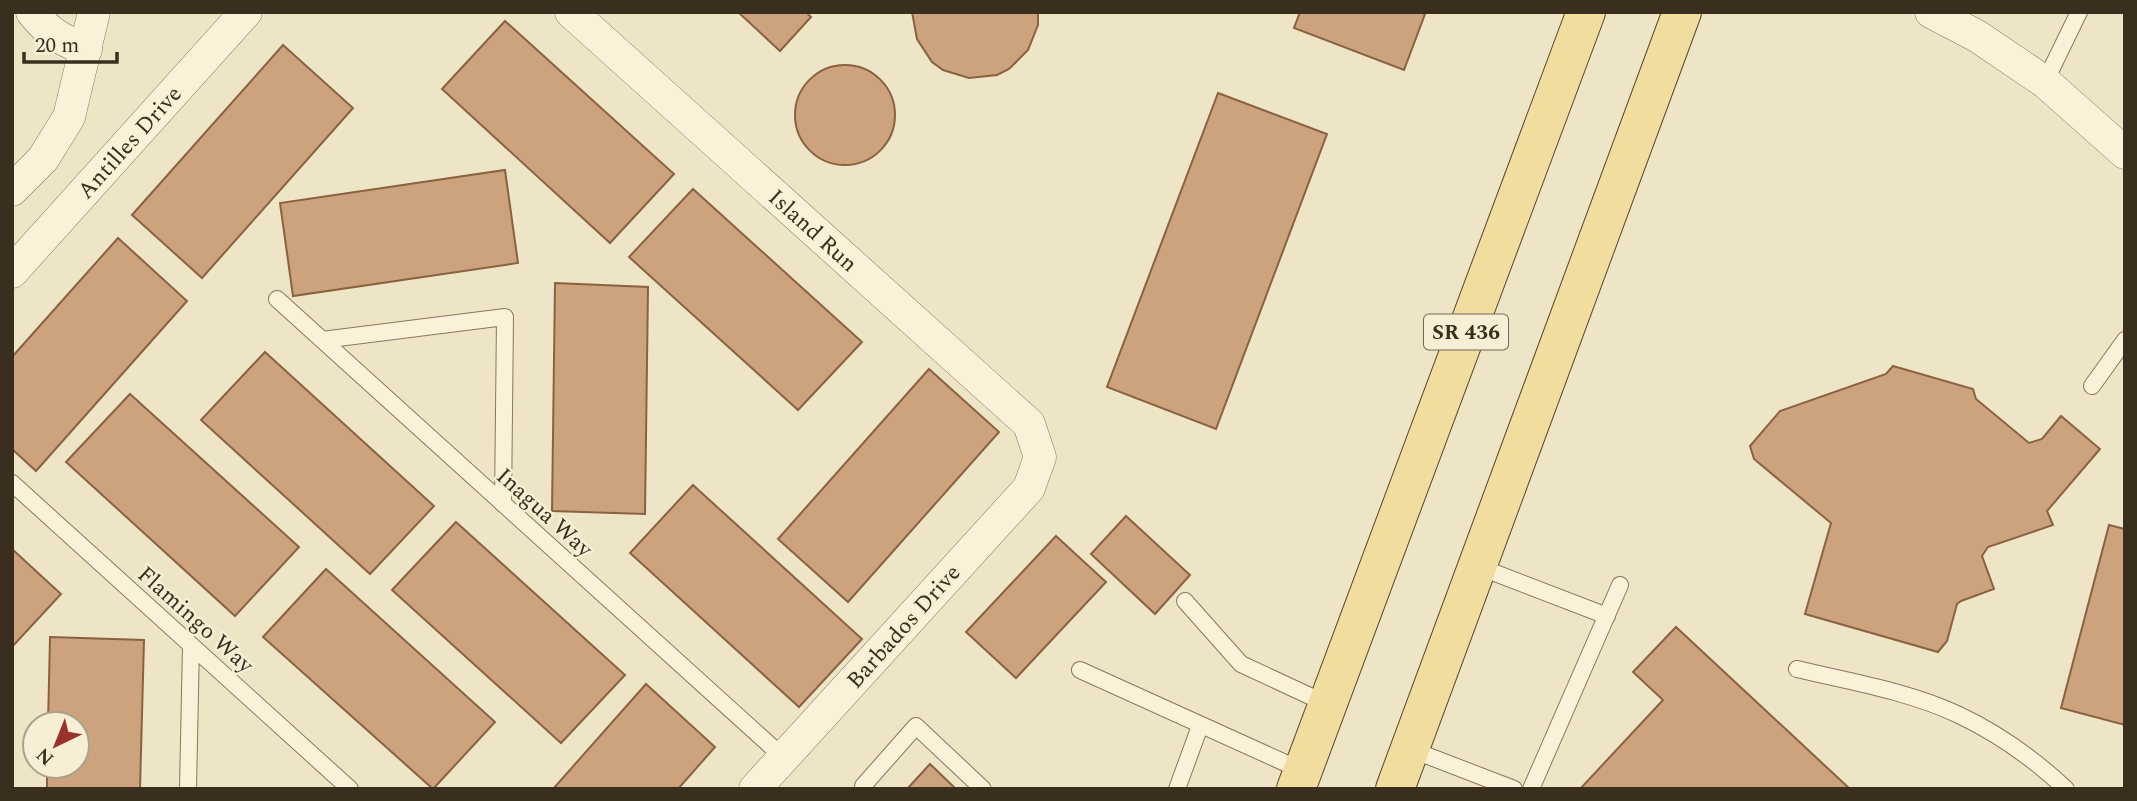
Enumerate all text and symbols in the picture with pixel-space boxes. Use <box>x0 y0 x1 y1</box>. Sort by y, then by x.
scale bar <box>24 21 117 65</box>
text: 20 m <box>35 30 79 62</box>
street label: Antilles Drive <box>69 78 191 208</box>
street label: Island Run <box>760 181 865 281</box>
road number: SR 436 <box>1424 314 1508 350</box>
street label: Inagua Way <box>488 460 601 567</box>
street label: Barbados Drive <box>839 557 970 697</box>
street label: Flamingo Way <box>129 558 262 683</box>
north arrow <box>21 710 91 780</box>
text: N <box>30 740 61 772</box>

